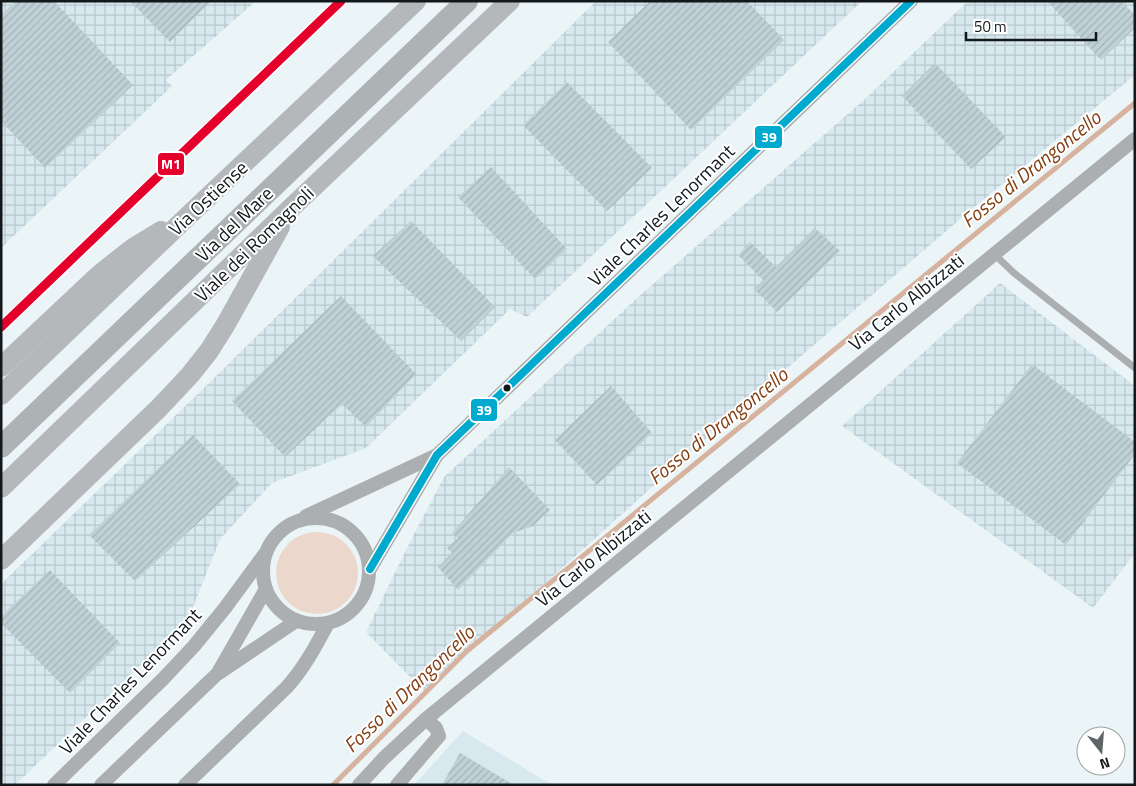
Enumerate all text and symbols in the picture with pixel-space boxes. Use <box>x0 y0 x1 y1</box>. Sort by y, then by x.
scale bar <box>966 10 1096 42</box>
text: 50 m <box>974 15 1007 38</box>
water label: Fosso di Drangoncello <box>954 102 1108 235</box>
line badge: 39 <box>754 125 783 149</box>
text: 39 <box>761 126 777 147</box>
street label: Viale Charles Lenormant <box>581 137 741 293</box>
line badge: M1 <box>157 152 185 176</box>
street label: Via Ostiense <box>161 153 254 242</box>
text: M1 <box>161 153 181 174</box>
street label: Viale dei Romagnoli <box>187 179 320 308</box>
street label: Via del Mare <box>188 179 279 268</box>
street label: Via Carlo Albizzati <box>842 246 970 357</box>
water label: Fosso di Drangoncello <box>641 359 795 492</box>
unlabelled marker <box>502 383 512 393</box>
line badge: 39 <box>470 398 498 422</box>
text: 39 <box>476 399 492 420</box>
street label: Via Carlo Albizzati <box>529 502 657 613</box>
street label: Viale Charles Lenormant <box>52 601 208 761</box>
water label: Fosso di Drangoncello <box>336 617 482 760</box>
north arrow <box>1076 726 1126 776</box>
text: N <box>1097 752 1113 775</box>

